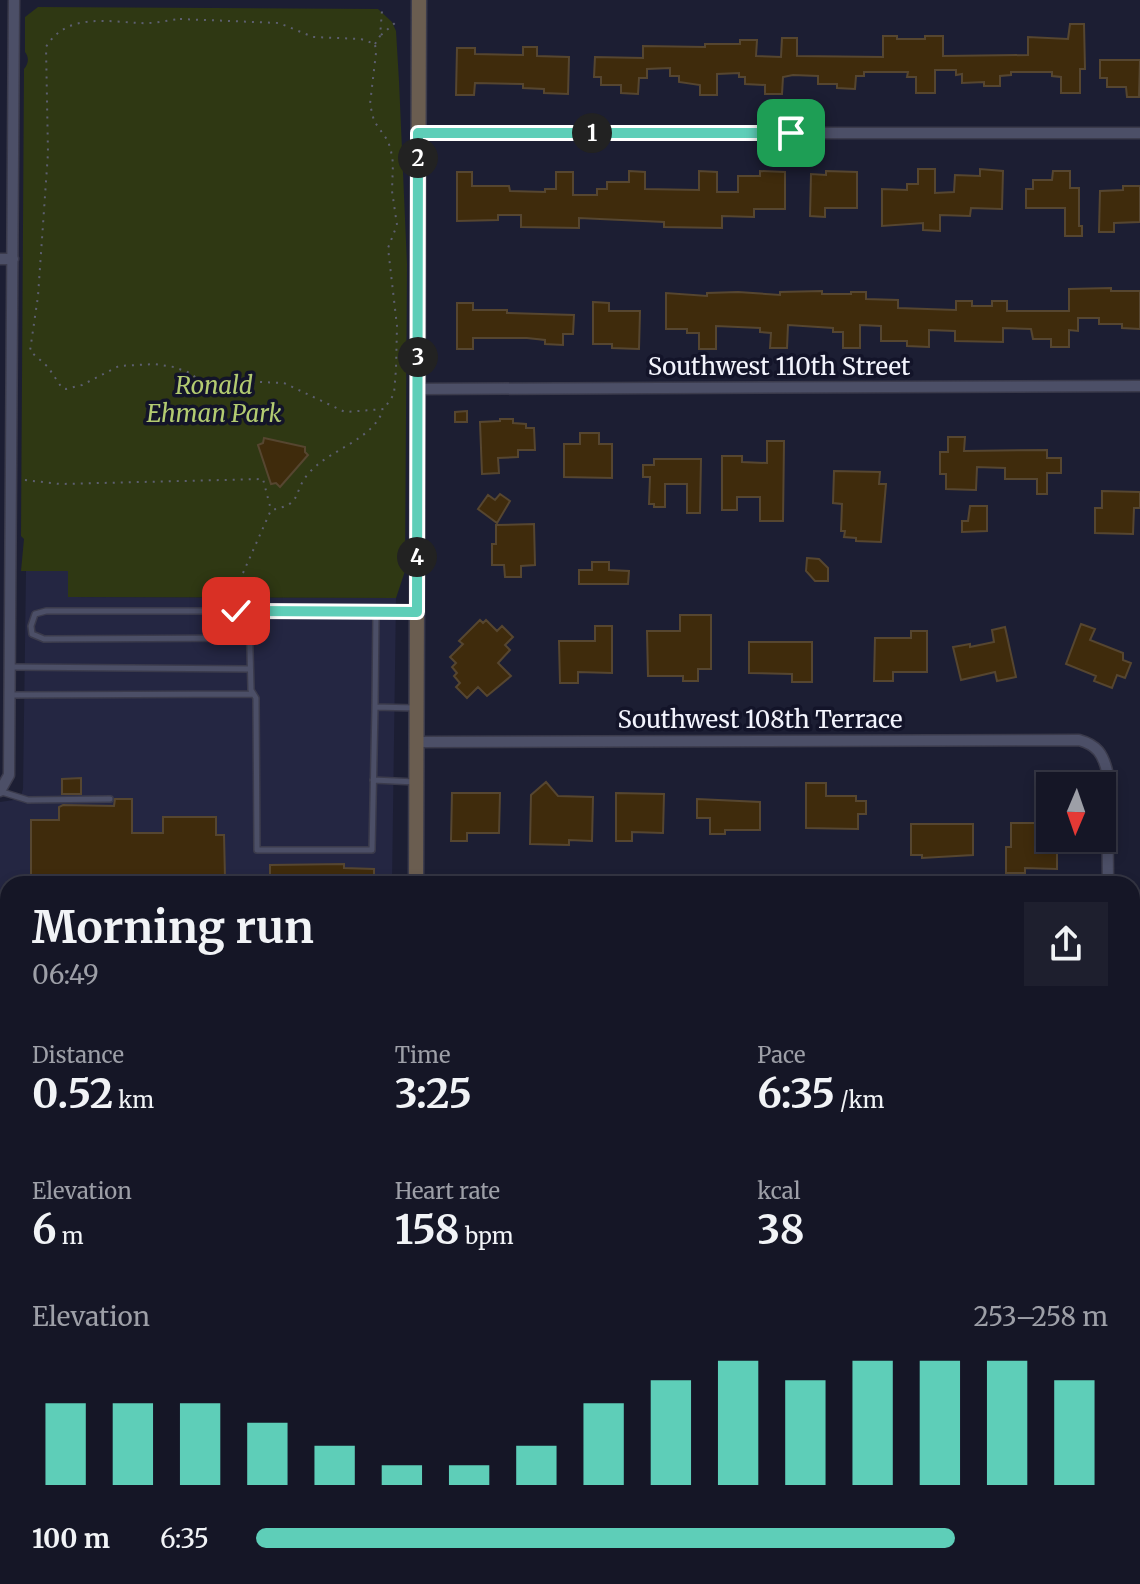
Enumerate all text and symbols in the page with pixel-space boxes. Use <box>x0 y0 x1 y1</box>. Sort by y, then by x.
pin <box>757 99 825 167</box>
icon: arrive <box>769 111 813 155</box>
pin: 1 <box>572 113 612 153</box>
text: 1 <box>587 119 597 147</box>
pin: 2 <box>398 138 438 178</box>
text: 2 <box>412 144 424 172</box>
pin: 3 <box>398 337 438 377</box>
text: 3 <box>412 343 424 371</box>
street label: Southwest 110th Street <box>648 351 911 382</box>
park label: Ronald Ehman Park <box>146 370 282 429</box>
pin: 4 <box>397 537 437 577</box>
text: 4 <box>410 543 424 571</box>
pin <box>202 577 270 645</box>
icon: check <box>214 589 258 633</box>
street label: Southwest 108th Terrace <box>617 704 903 735</box>
north arrow <box>1036 772 1116 852</box>
map controls <box>1036 772 1116 852</box>
text: Morning run <box>32 900 314 955</box>
button: share <box>1024 902 1108 986</box>
text: 06:49 <box>32 958 99 991</box>
text: Distance <box>32 1041 124 1069</box>
text: Time <box>395 1041 450 1069</box>
text: Pace <box>757 1041 805 1069</box>
text: 0.52 <box>32 1069 113 1119</box>
text: 3:25 <box>395 1069 472 1119</box>
text: 6:35 <box>757 1069 835 1119</box>
text: km <box>113 1086 154 1114</box>
text: /km <box>835 1086 884 1114</box>
text: Elevation <box>32 1177 132 1205</box>
text: Heart rate <box>395 1177 500 1205</box>
text: kcal <box>757 1177 801 1205</box>
text: 6 <box>32 1205 57 1255</box>
text: 158 <box>395 1205 460 1255</box>
text: 38 <box>757 1205 805 1255</box>
text: m <box>57 1222 84 1250</box>
text: bpm <box>460 1222 514 1250</box>
text: Elevation <box>32 1300 150 1333</box>
text: 253–258 m <box>973 1300 1108 1333</box>
text: 100 m <box>32 1522 110 1555</box>
text: 6:35 <box>160 1522 209 1555</box>

